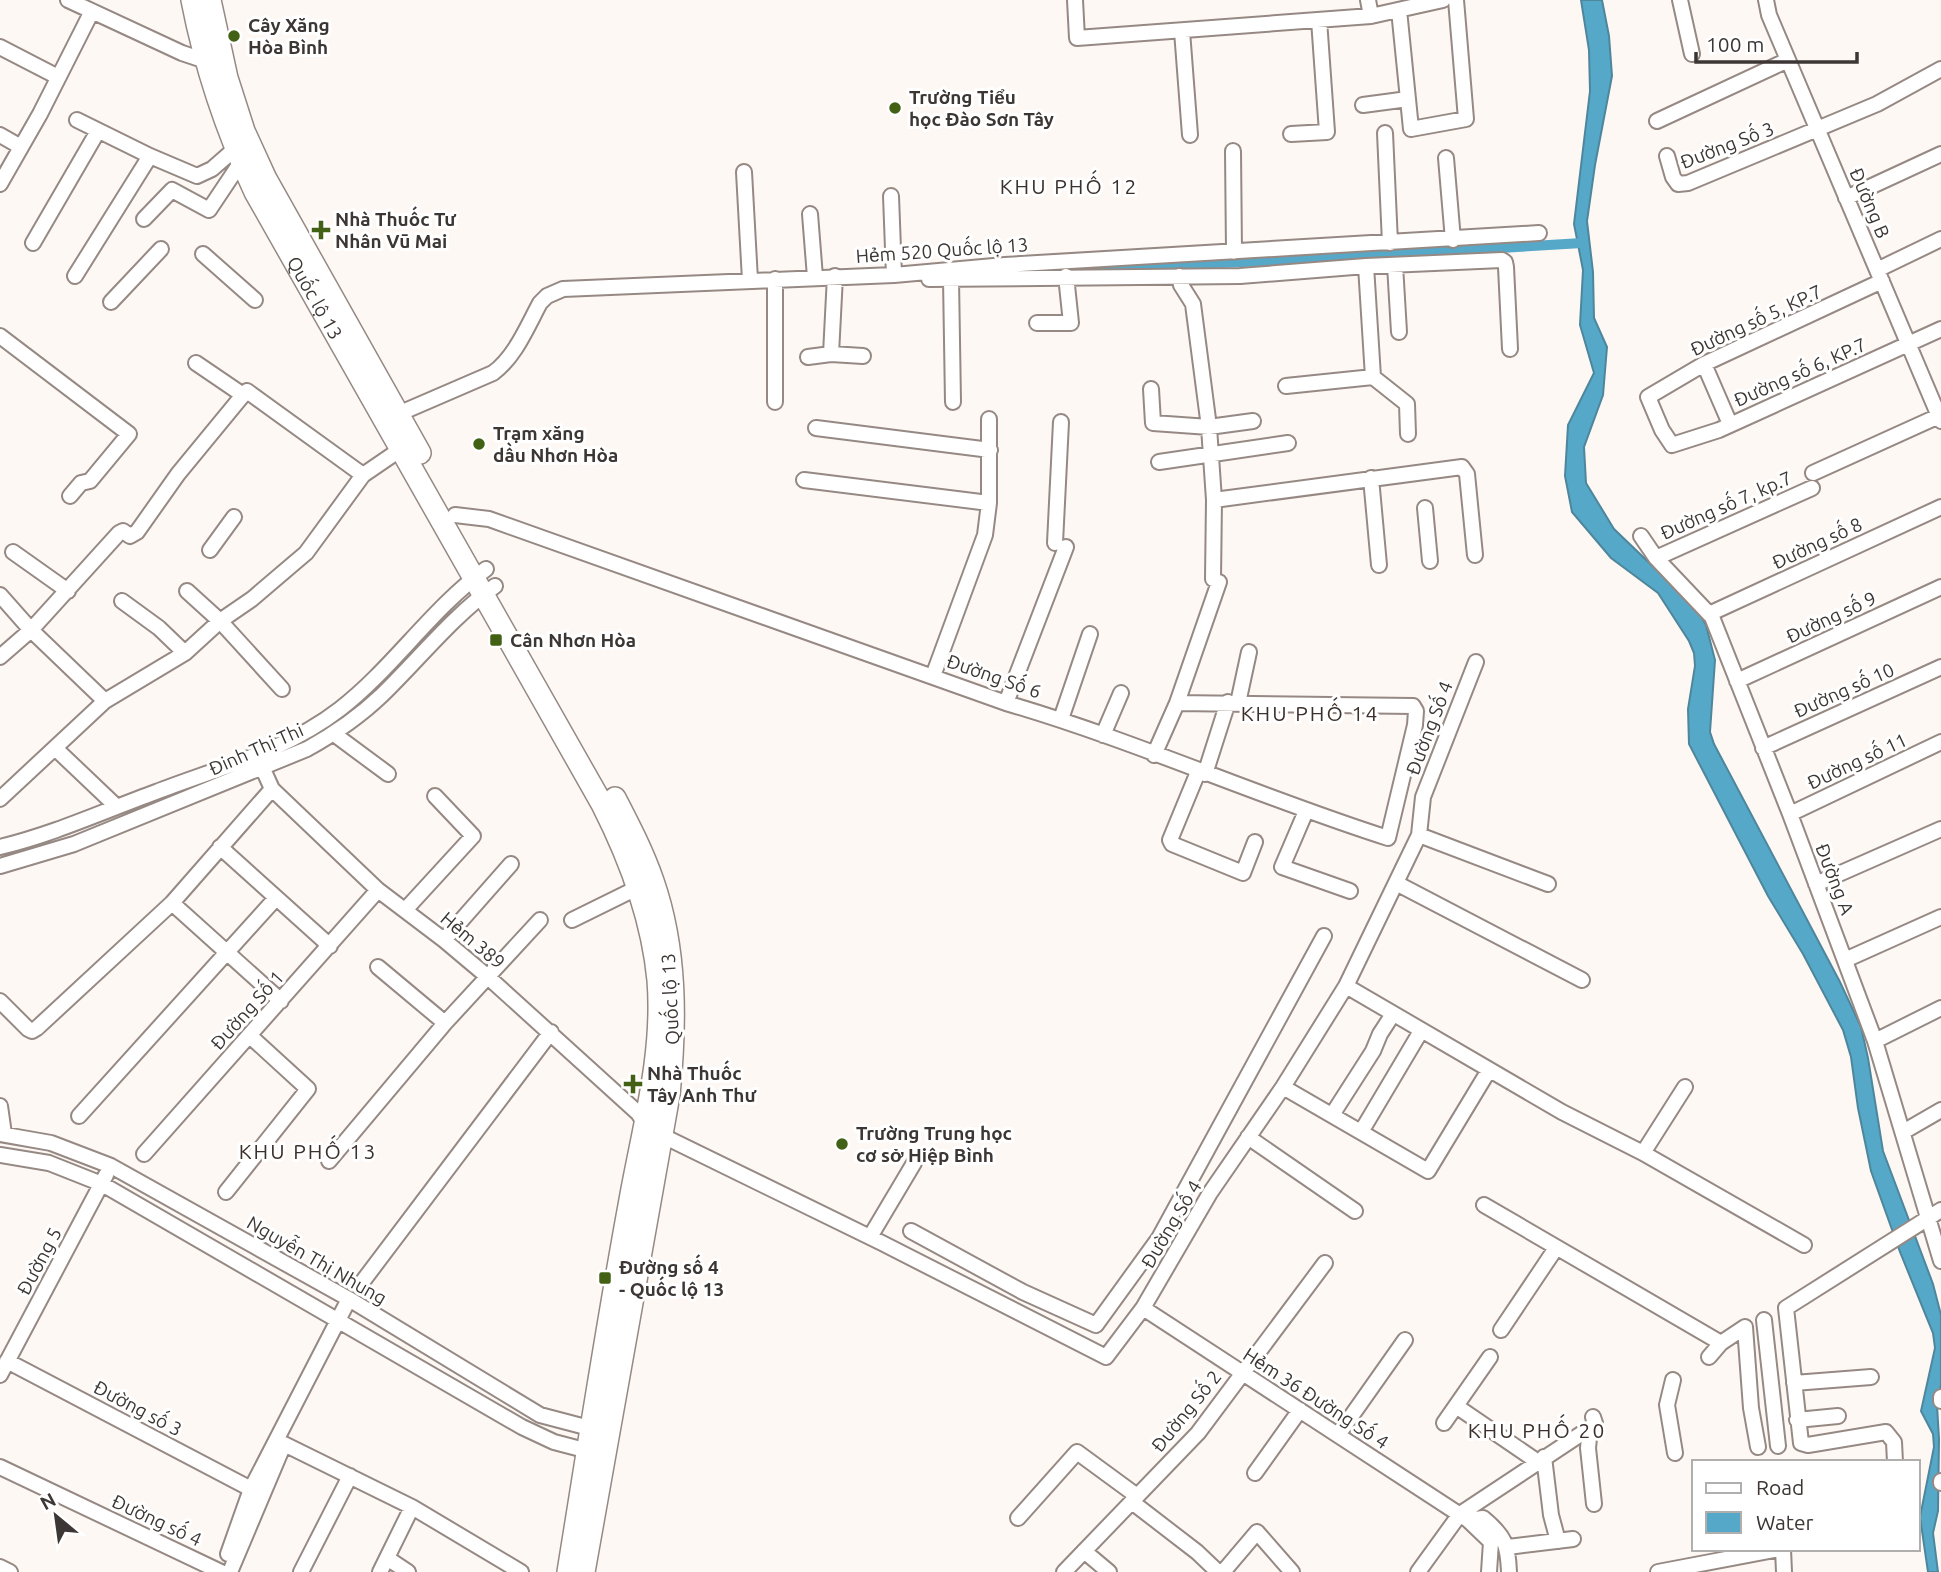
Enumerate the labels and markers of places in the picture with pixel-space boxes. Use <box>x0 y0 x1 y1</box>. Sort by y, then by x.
place label: Cây Xăng Hòa Bình <box>248 14 330 58</box>
marker: Cây Xăng Hòa Bình <box>226 28 242 44</box>
place label: Trường Tiểu học Đào Sơn Tây <box>909 86 1054 130</box>
marker: Trường Tiểu học Đào Sơn Tây <box>887 100 903 116</box>
place label: Nhà Thuốc Tư Nhân Vū Mai <box>335 206 456 252</box>
marker: Nhà Thuốc Tư Nhân Vū Mai <box>313 222 329 238</box>
place label: Trạm xăng dầu Nhơn Hòa <box>493 422 618 466</box>
marker: Trạm xăng dầu Nhơn Hòa <box>471 436 487 452</box>
place label: Cân Nhơn Hòa <box>510 629 636 651</box>
marker: Cân Nhơn Hòa <box>488 632 504 648</box>
place label: Nhà Thuốc Tây Anh Thư <box>647 1060 756 1106</box>
marker: Nhà Thuốc Tây Anh Thư <box>625 1076 641 1092</box>
place label: Trường Trung học cơ sở Hiệp Bình <box>856 1122 1012 1166</box>
marker: Trường Trung học cơ sở Hiệp Bình <box>834 1136 850 1152</box>
place label: Đường số 4 - Quốc lộ 13 <box>619 1254 724 1300</box>
marker: Đường số 4 - Quốc lộ 13 <box>597 1270 613 1286</box>

